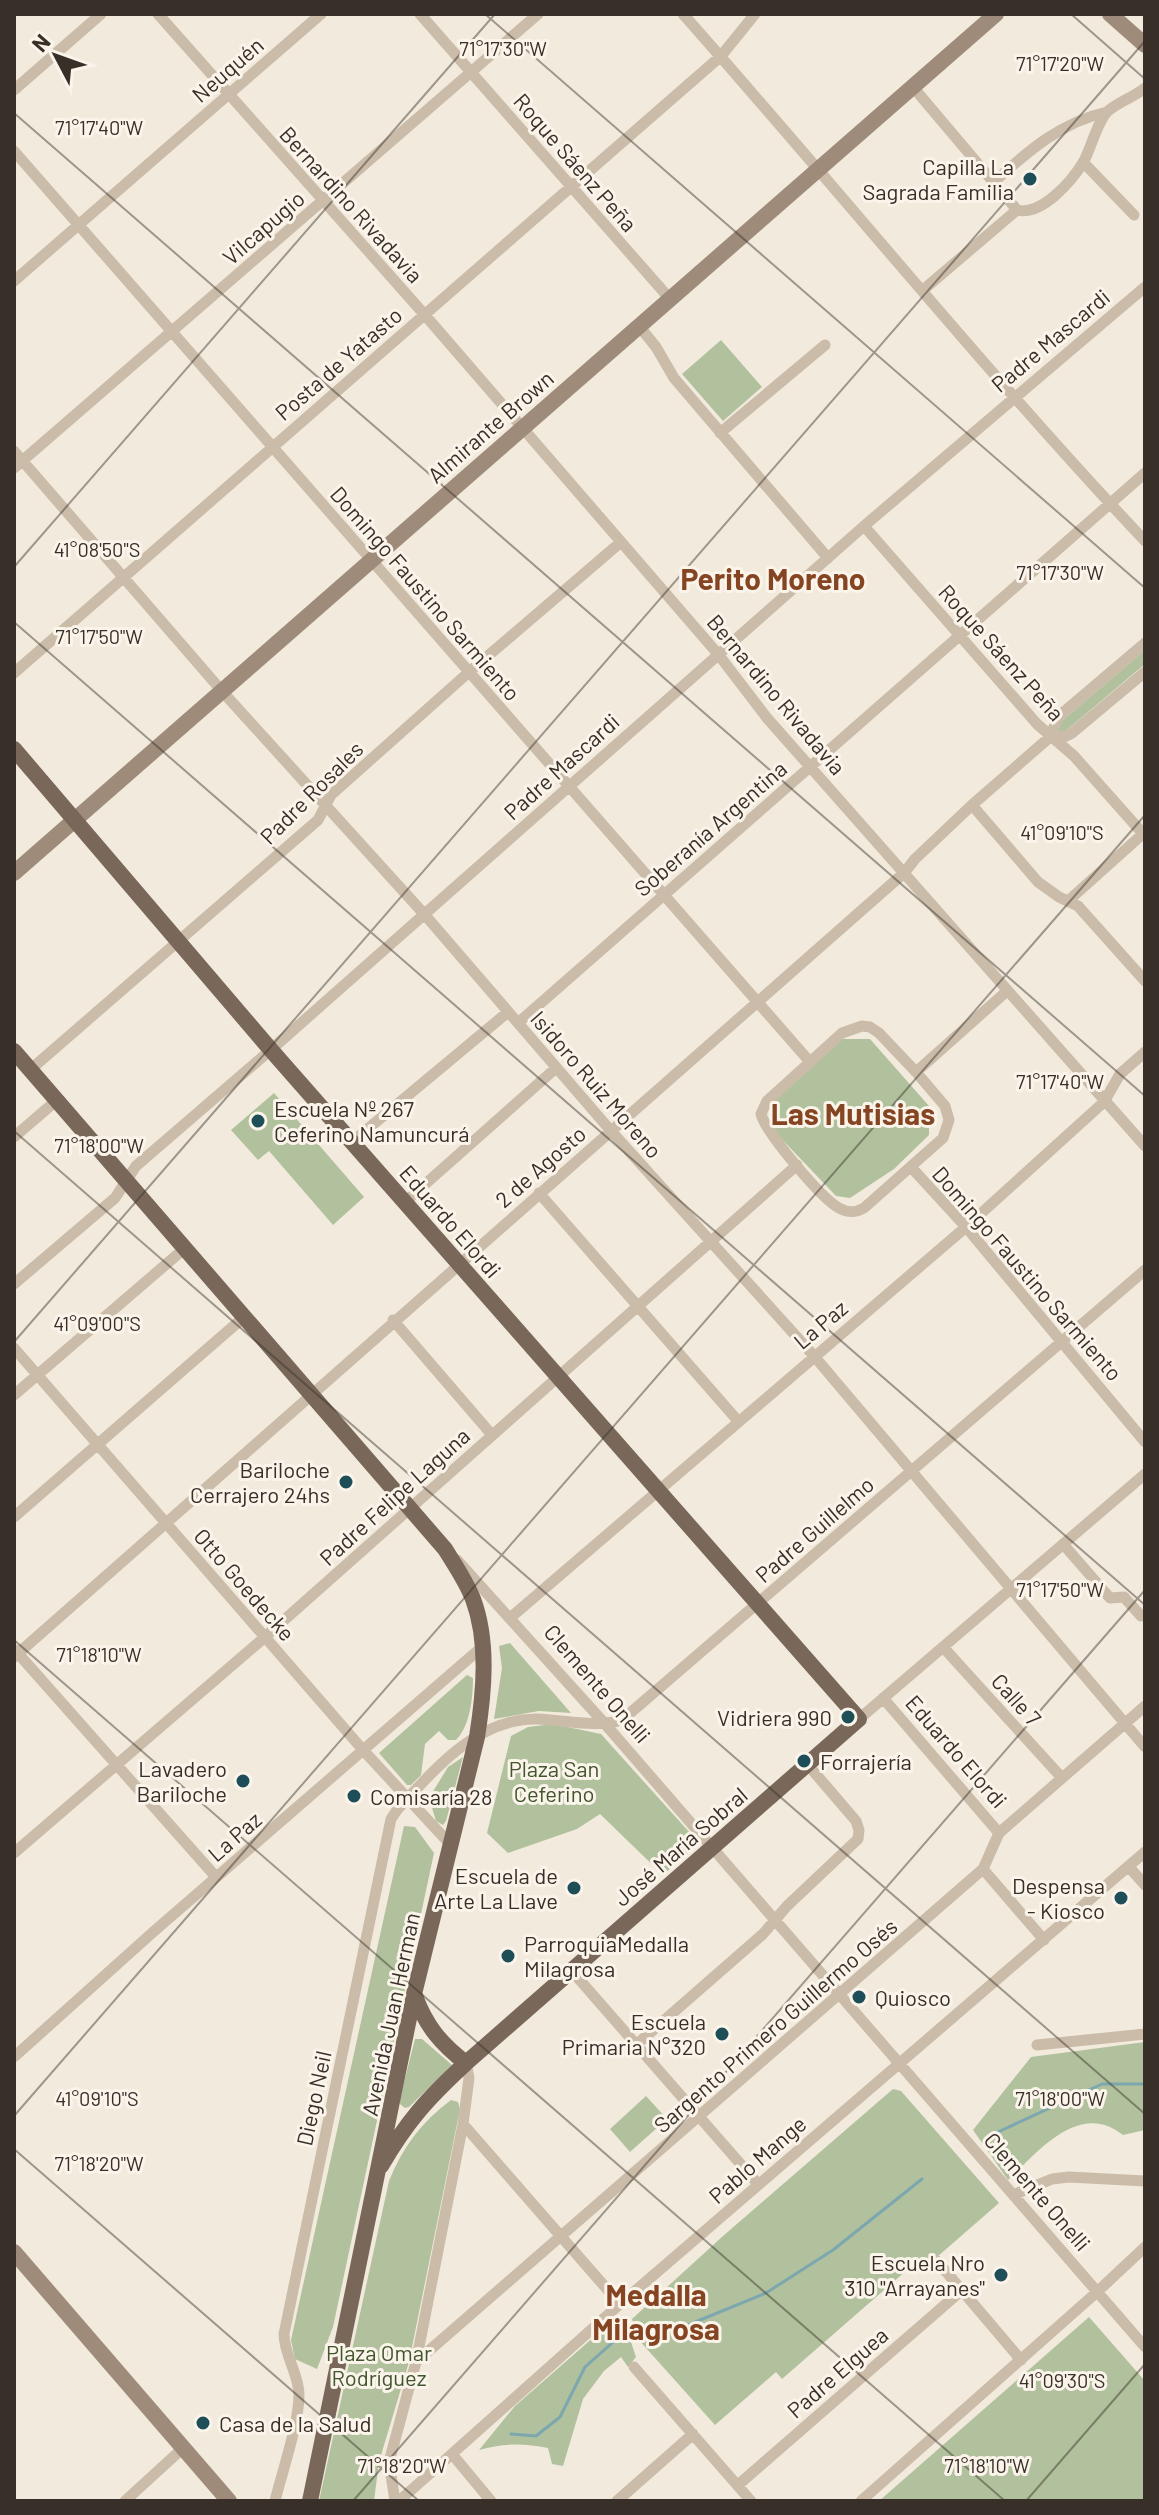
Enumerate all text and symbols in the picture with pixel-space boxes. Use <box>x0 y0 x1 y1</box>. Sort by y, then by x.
north arrow <box>16 16 96 96</box>
text: N <box>26 28 55 56</box>
street label: Neuquén <box>186 31 268 107</box>
text: 71°17'30"W <box>459 36 547 60</box>
text: 71°17'20"W <box>1016 51 1104 75</box>
street label: Roque Sáenz Peña <box>509 88 643 236</box>
text: 71°17'40"W <box>55 115 144 139</box>
street label: Bernardino Rivadavia <box>275 121 429 287</box>
place label: Capilla La Sagrada Familia <box>863 153 1014 204</box>
marker: Capilla La Sagrada Familia <box>1021 170 1039 188</box>
street label: Vilcapugio <box>217 185 309 269</box>
street label: Padre Mascardi <box>986 283 1114 397</box>
street label: Posta de Yatasto <box>269 301 407 425</box>
street label: Almirante Brown <box>422 364 558 488</box>
street label: Domingo Faustino Sarmiento <box>326 480 526 706</box>
text: 41°08'50"S <box>54 537 140 561</box>
district label: Perito Moreno <box>680 560 866 596</box>
text: 71°17'30"W <box>1016 560 1104 584</box>
street label: Roque Sáenz Peña <box>934 578 1070 726</box>
street label: Bernardino Rivadavia <box>702 609 852 779</box>
text: 71°17'50"W <box>55 624 143 648</box>
street label: Padre Mascardi <box>498 707 624 825</box>
street label: Padre Rosales <box>254 735 368 849</box>
street label: Soberanía Argentina <box>629 755 791 901</box>
text: 41°09'10"S <box>1020 820 1104 844</box>
street label: Isidoro Ruiz Moreno <box>526 1005 668 1163</box>
text: 71°17'40"W <box>1016 1069 1105 1093</box>
place label: Escuela Nº 267 Ceferino Namuncurá <box>274 1095 469 1146</box>
district label: Las Mutisias <box>771 1095 935 1131</box>
marker: Escuela Nº 267 Ceferino Namuncurá <box>249 1112 267 1130</box>
street label: 2 de Agosto <box>490 1120 590 1212</box>
text: 71°18'00"W <box>54 1133 144 1157</box>
street label: Eduardo Elordi <box>395 1159 507 1283</box>
street label: Domingo Faustino Sarmiento <box>928 1160 1128 1386</box>
street label: La Paz <box>788 1294 852 1354</box>
text: 41°09'00"S <box>53 1311 141 1335</box>
street label: Padre Felipe Laguna <box>314 1422 474 1570</box>
place label: Bariloche Cerrajero 24hs <box>190 1456 330 1507</box>
street label: Padre Guillelmo <box>750 1471 878 1587</box>
marker: Bariloche Cerrajero 24hs <box>337 1473 355 1491</box>
street label: Otto Goedecke <box>189 1522 301 1646</box>
text: 71°17'50"W <box>1016 1577 1104 1601</box>
street label: Clemente Onelli <box>540 1618 656 1748</box>
text: 71°18'10"W <box>56 1642 142 1666</box>
street label: Calle 7 <box>987 1668 1047 1730</box>
street label: Eduardo Elordi <box>901 1689 1013 1813</box>
place label: Vidriera 990 <box>717 1704 832 1730</box>
marker: Vidriera 990 <box>839 1708 857 1726</box>
place label: Forrajería <box>820 1748 912 1774</box>
marker: Forrajería <box>795 1752 813 1770</box>
place label: Lavadero Bariloche <box>137 1755 227 1806</box>
park label: Plaza San Ceferino <box>509 1755 599 1806</box>
marker: Lavadero Bariloche <box>234 1772 252 1790</box>
street label: José María Sobral <box>608 1781 752 1911</box>
place label: Comisaría 28 <box>370 1783 493 1809</box>
marker: Comisaría 28 <box>345 1787 363 1805</box>
street label: La Paz <box>202 1806 266 1866</box>
place label: Escuela de Arte La Llave <box>434 1862 558 1913</box>
place label: Despensa - Kiosco <box>1012 1872 1105 1923</box>
marker: Escuela de Arte La Llave <box>565 1879 583 1897</box>
marker: Despensa - Kiosco <box>1112 1889 1130 1907</box>
street label: Avenida Juan Herman <box>356 1910 424 2118</box>
street label: Sargento Primero Guillermo Osés <box>648 1912 902 2138</box>
place label: ParroquiaMedalla Milagrosa <box>524 1930 689 1981</box>
marker: ParroquiaMedalla Milagrosa <box>499 1947 517 1965</box>
place label: Quiosco <box>875 1984 951 2010</box>
marker: Quiosco <box>850 1988 868 2006</box>
place label: Escuela Primaria N°320 <box>562 2008 706 2059</box>
marker: Escuela Primaria N°320 <box>713 2025 731 2043</box>
street label: Diego Neil <box>290 2048 336 2148</box>
text: 41°09'10"S <box>55 2086 139 2110</box>
text: 71°18'00"W <box>1015 2086 1105 2110</box>
street label: Pablo Mange <box>703 2110 811 2208</box>
street label: Clemente Onelli <box>980 2126 1096 2256</box>
text: 71°18'20"W <box>54 2151 144 2175</box>
place label: Escuela Nro 310 "Arrayanes" <box>844 2249 985 2300</box>
marker: Escuela Nro 310 "Arrayanes" <box>992 2266 1010 2284</box>
district label: Medalla Milagrosa <box>592 2276 720 2346</box>
street label: Padre Elguea <box>781 2321 893 2423</box>
park label: Plaza Omar Rodríguez <box>326 2339 432 2390</box>
text: 41°09'30"S <box>1019 2368 1105 2392</box>
place label: Casa de la Salud <box>219 2410 371 2436</box>
marker: Casa de la Salud <box>194 2414 212 2432</box>
text: 71°18'20"W <box>357 2453 447 2477</box>
text: 71°18'10"W <box>944 2453 1030 2477</box>

